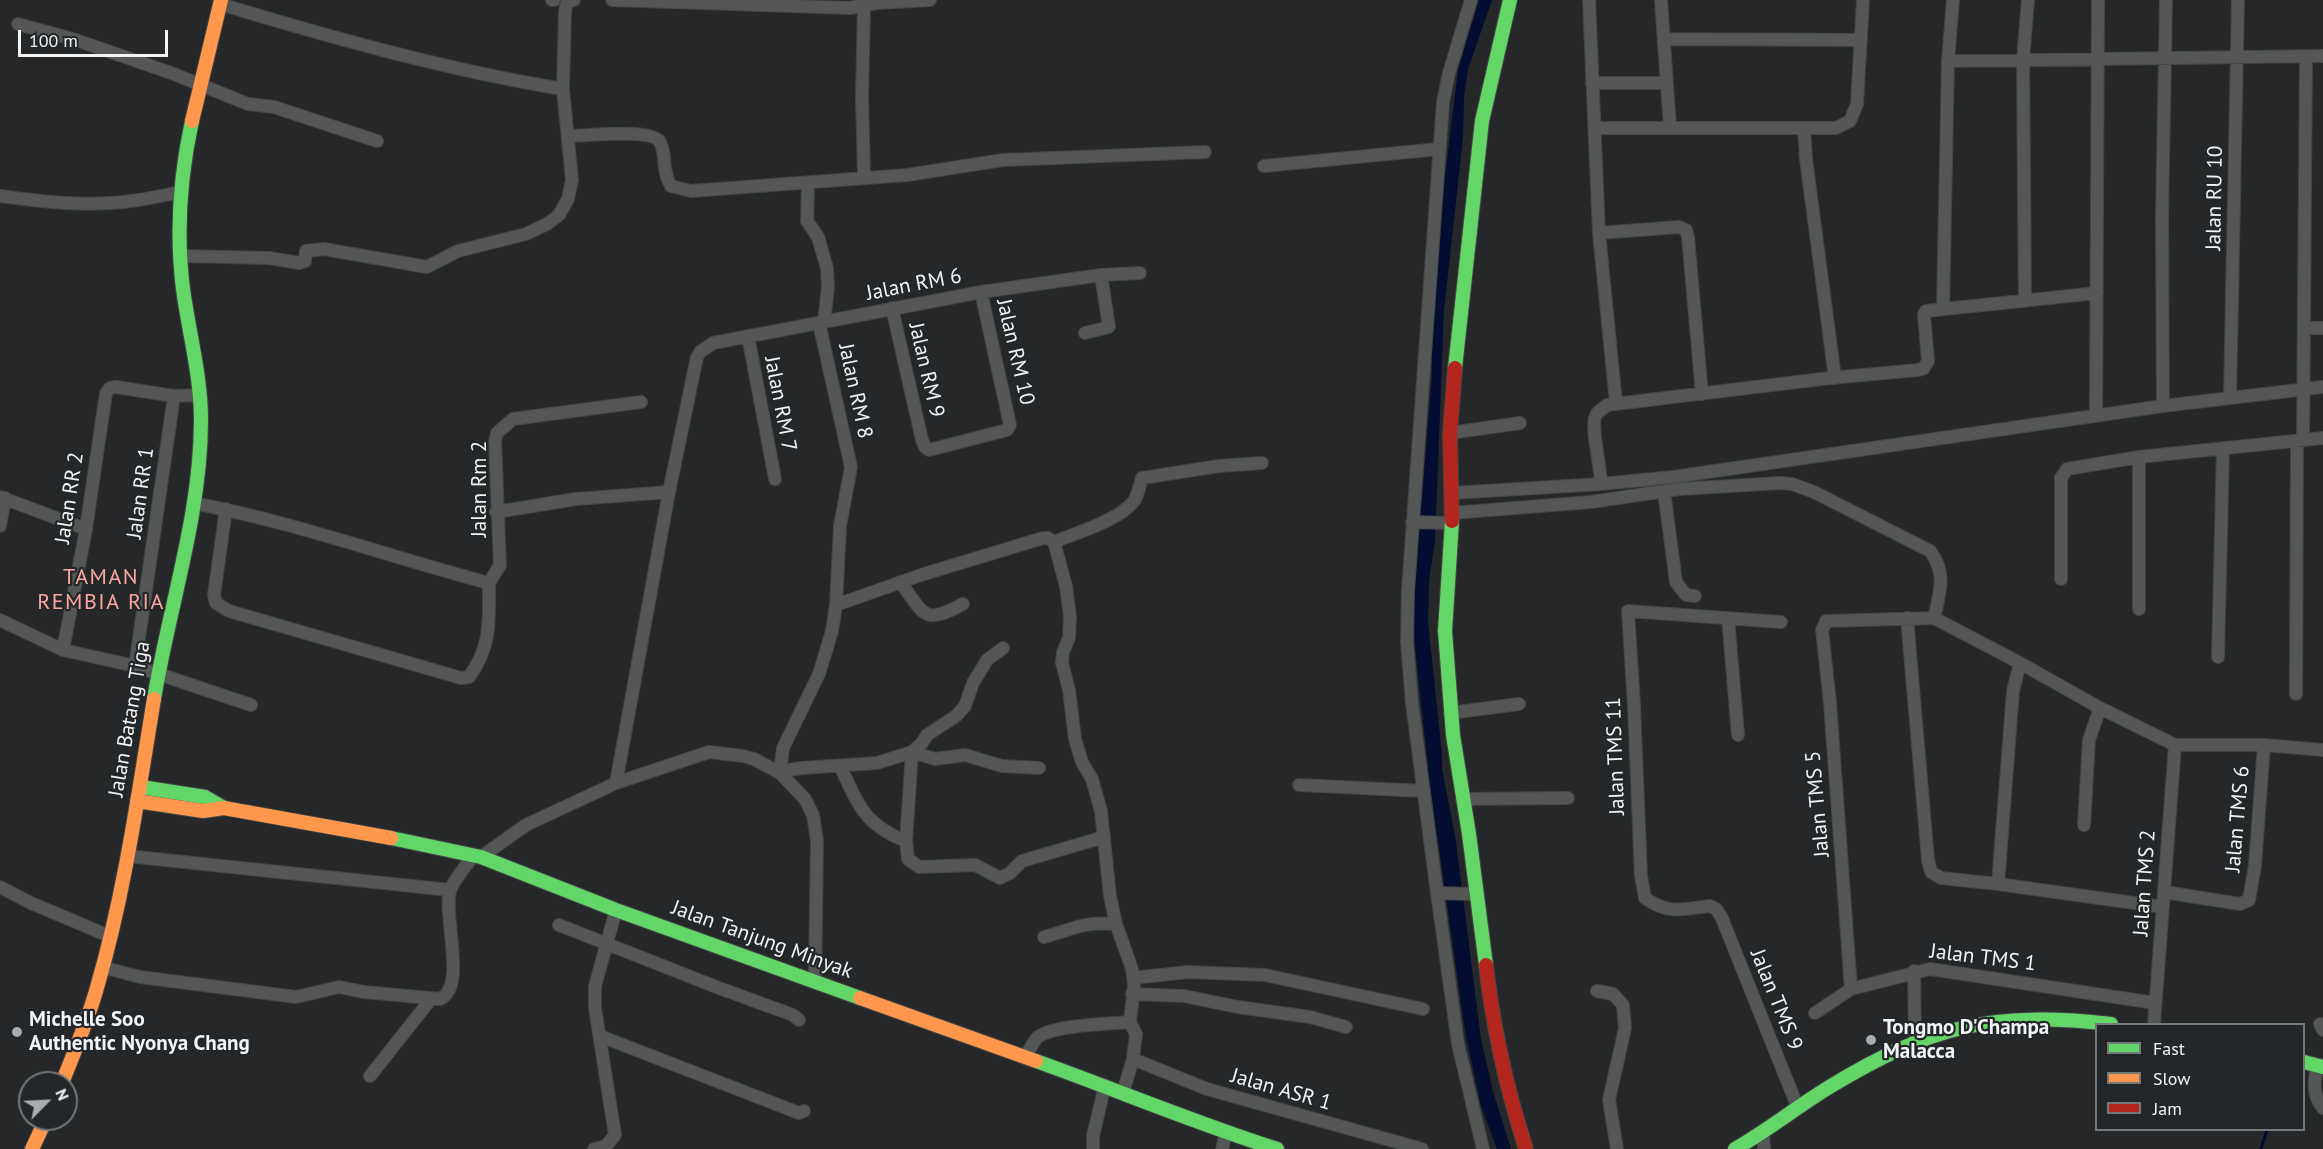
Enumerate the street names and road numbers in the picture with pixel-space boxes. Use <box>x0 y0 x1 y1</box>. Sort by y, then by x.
street label: Jalan RU 10 <box>2201 145 2229 251</box>
street label: Jalan RM 6 <box>864 263 964 307</box>
street label: Jalan RM 10 <box>991 297 1039 407</box>
street label: Jalan RM 9 <box>903 320 949 420</box>
street label: Jalan RM 8 <box>833 341 877 441</box>
street label: Jalan RM 7 <box>758 354 802 454</box>
street label: Jalan Rm 2 <box>467 441 493 537</box>
street label: Jalan RR 1 <box>122 446 160 540</box>
street label: Jalan RR 2 <box>50 450 90 546</box>
street label: Jalan Batang Tiga <box>104 639 156 799</box>
street label: Jalan TMS 11 <box>1601 697 1631 815</box>
street label: Jalan TMS 5 <box>1801 750 1835 858</box>
street label: Jalan TMS 6 <box>2221 765 2255 873</box>
street label: Jalan TMS 2 <box>2129 829 2161 937</box>
street label: Jalan Tanjung Minyak <box>668 896 856 984</box>
street label: Jalan TMS 1 <box>1929 939 2037 977</box>
street label: Jalan TMS 9 <box>1744 946 1808 1054</box>
street label: Jalan ASR 1 <box>1228 1064 1334 1116</box>

